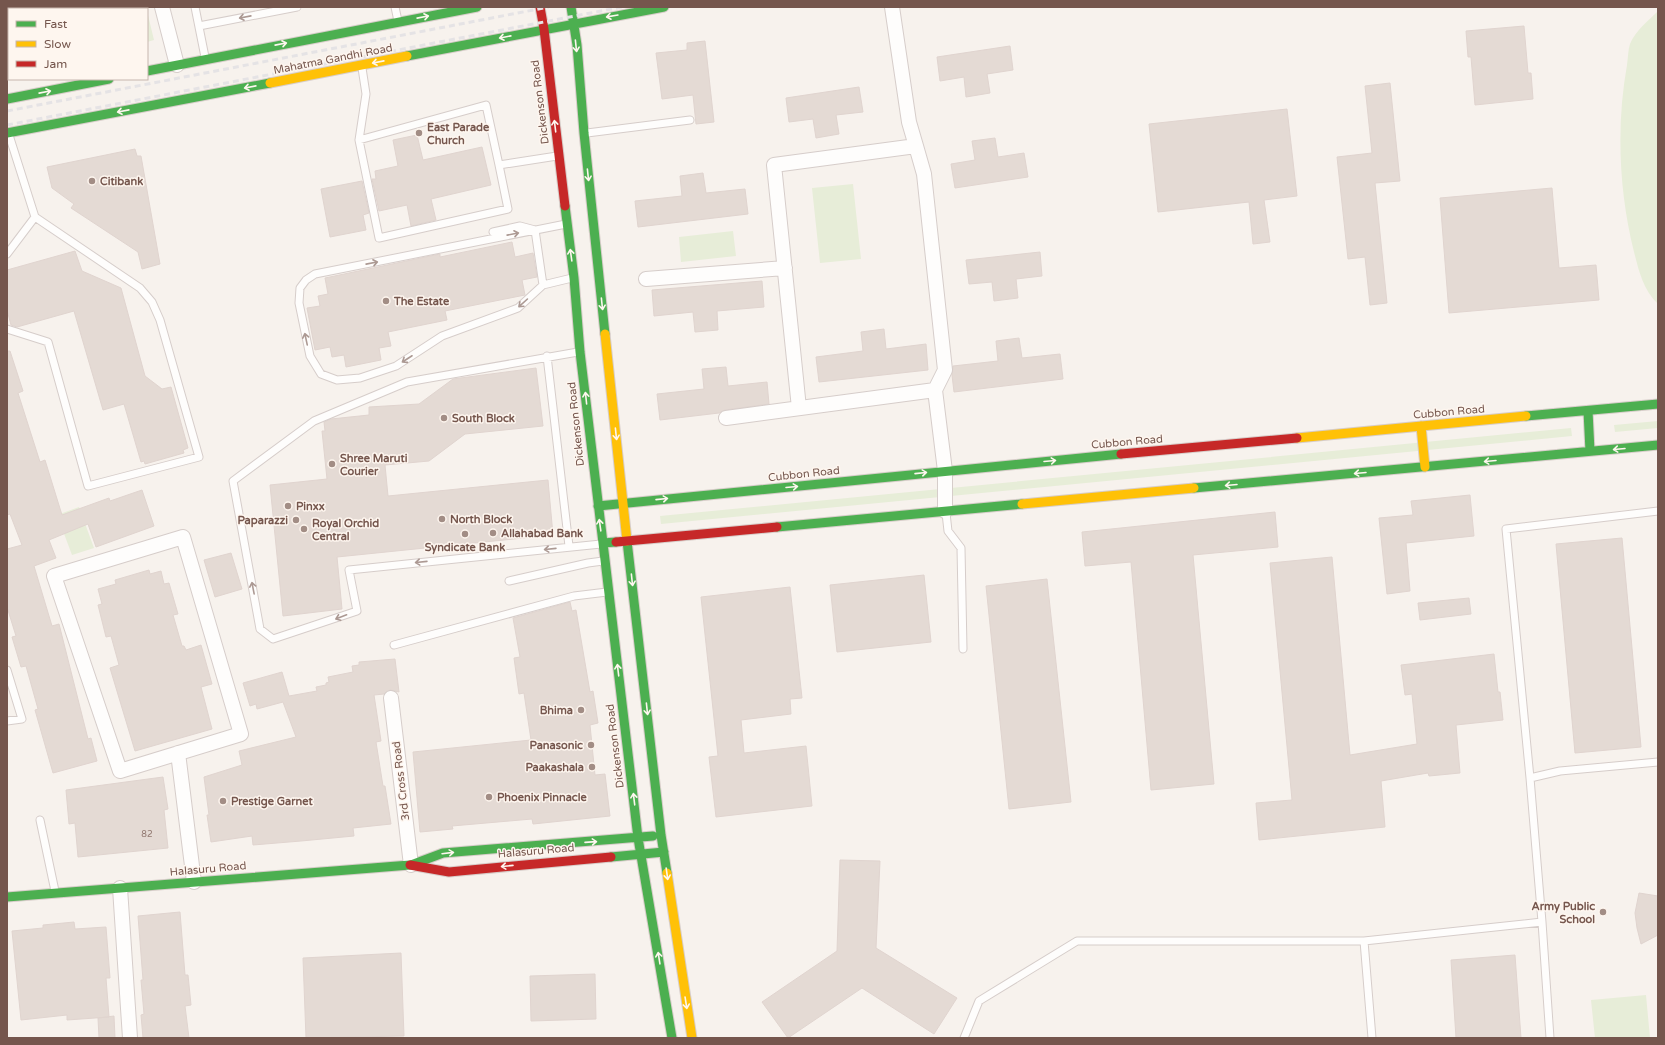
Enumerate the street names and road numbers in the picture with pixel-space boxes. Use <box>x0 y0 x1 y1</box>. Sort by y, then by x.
street label: Mahatma Gandhi Road <box>272 41 394 77</box>
street label: Dickenson Road <box>528 59 552 145</box>
street label: Dickenson Road <box>565 381 587 467</box>
street label: Cubbon Road <box>1413 402 1485 422</box>
street label: Cubbon Road <box>1091 432 1163 452</box>
street label: Cubbon Road <box>768 464 841 484</box>
street label: Dickenson Road <box>603 703 627 789</box>
street label: 3rd Cross Road <box>390 740 412 822</box>
street label: Halasuru Road <box>497 841 575 861</box>
street label: Halasuru Road <box>169 859 247 879</box>

